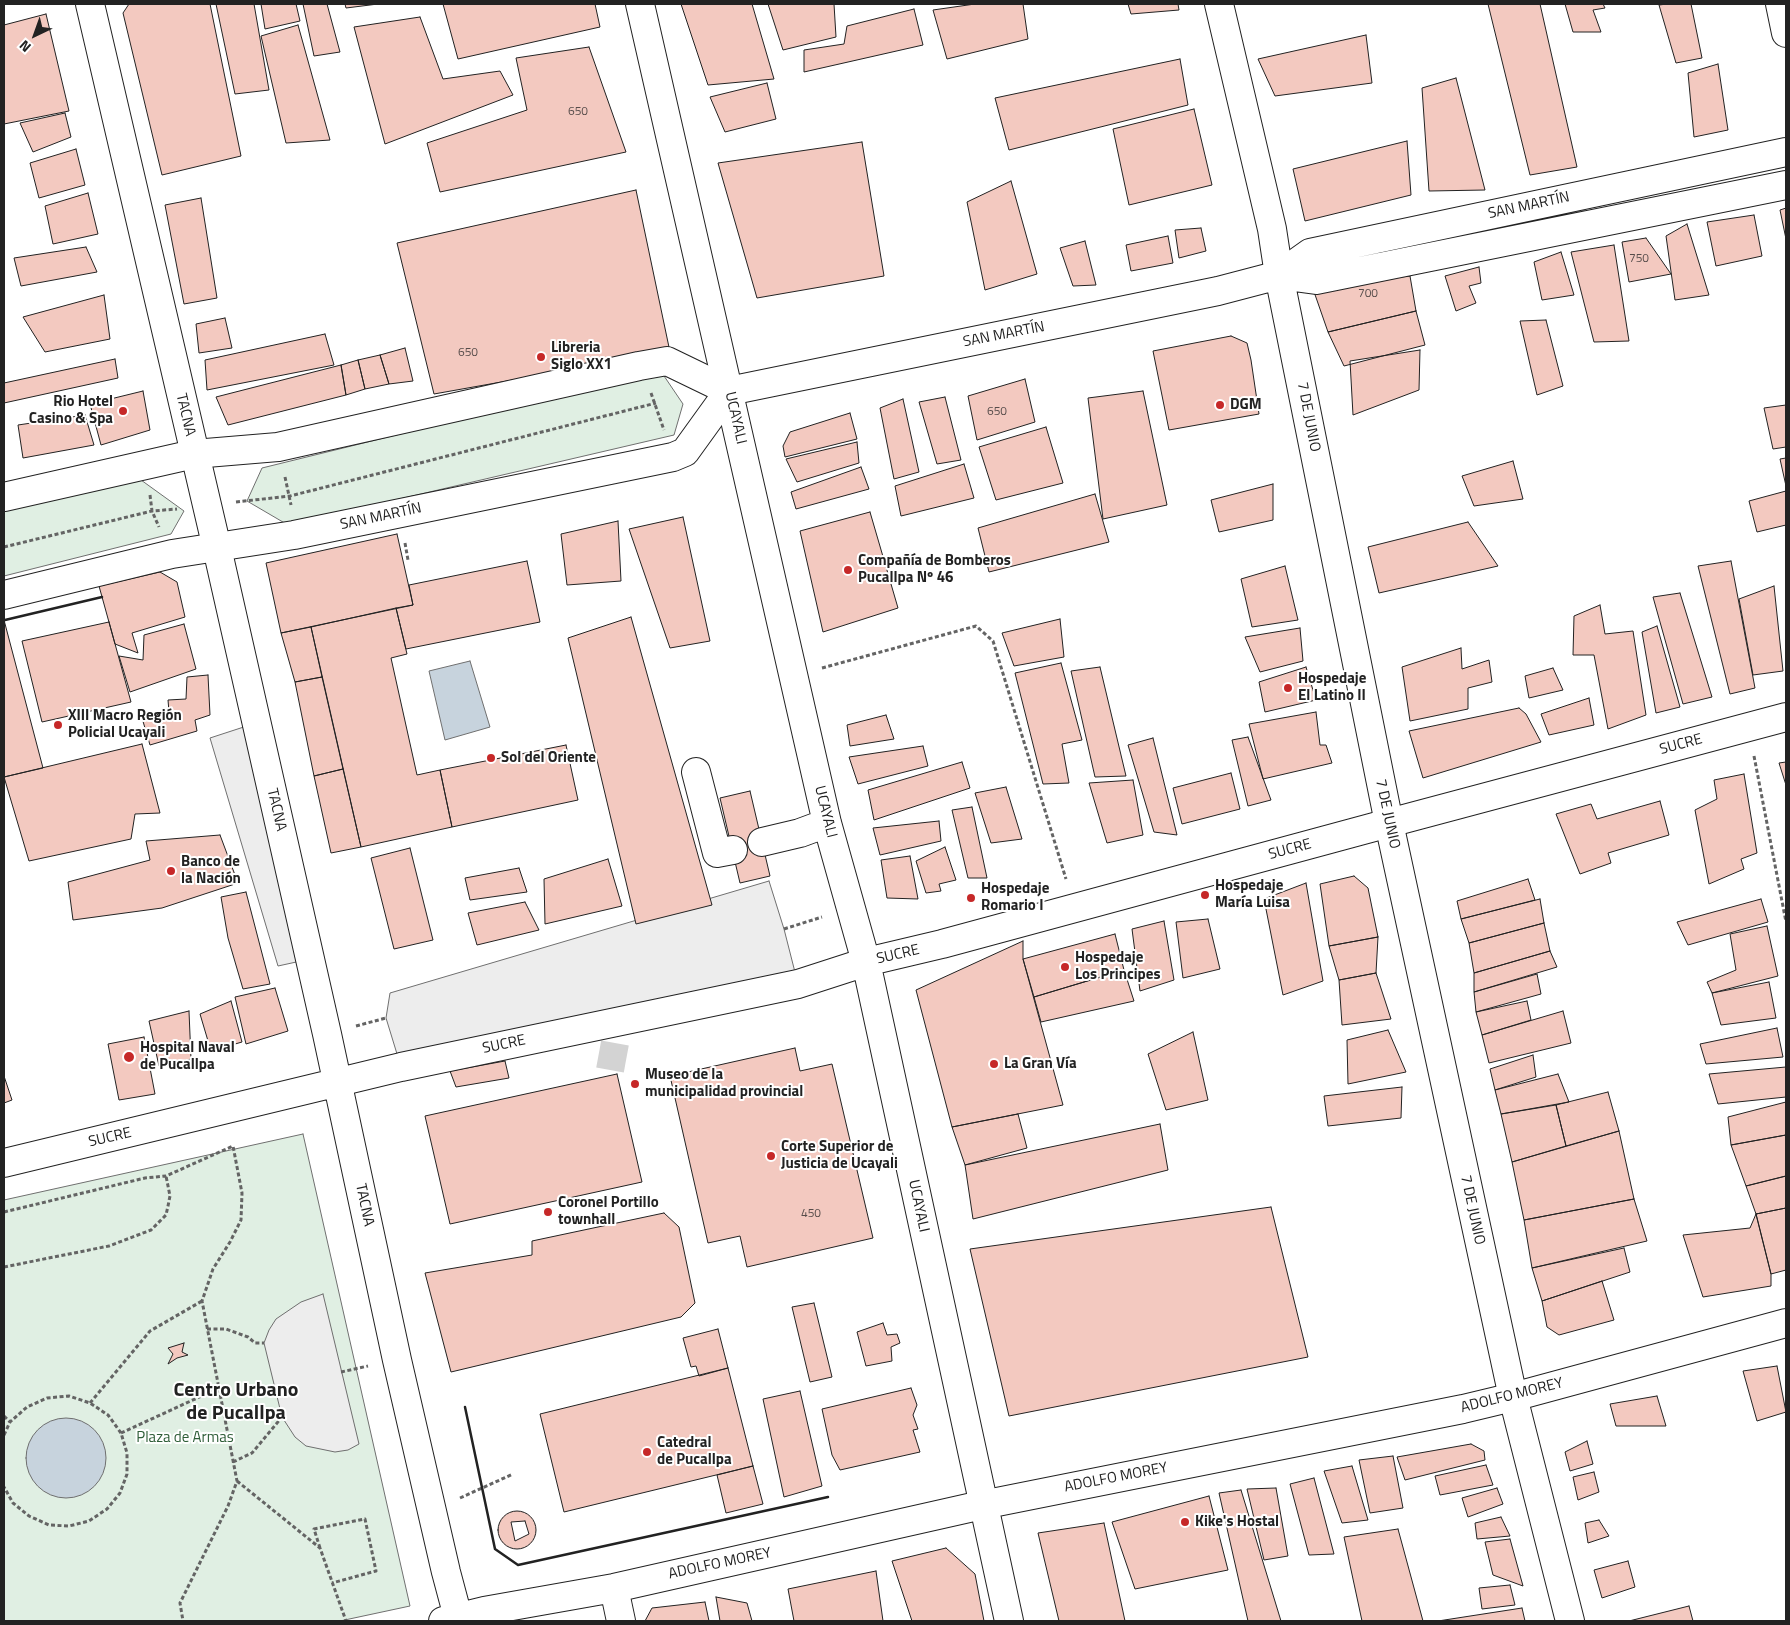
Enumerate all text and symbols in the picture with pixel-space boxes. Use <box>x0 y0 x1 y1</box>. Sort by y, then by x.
north arrow <box>10 10 60 60</box>
text: N <box>14 35 35 58</box>
house number: 650 <box>568 105 588 119</box>
street label: SAN MARTÍN <box>1487 189 1571 223</box>
house number: 750 <box>1629 252 1649 266</box>
house number: 700 <box>1358 287 1378 301</box>
street label: SAN MARTÍN <box>962 318 1046 352</box>
place label: Libreria Siglo XX1 <box>551 339 612 374</box>
house number: 650 <box>458 346 478 360</box>
marker: Libreria Siglo XX1 <box>535 351 547 363</box>
street label: 7 DE JUNIO <box>1292 381 1324 453</box>
street label: UCAYALI <box>720 390 750 446</box>
street label: TACNA <box>171 392 199 438</box>
place label: Rio Hotel Casino & Spa <box>29 393 113 428</box>
place label: DGM <box>1230 396 1262 414</box>
marker: DGM <box>1214 399 1226 411</box>
marker: Rio Hotel Casino & Spa <box>117 405 129 417</box>
house number: 650 <box>987 405 1007 419</box>
street label: SAN MARTÍN <box>339 500 423 534</box>
place label: Compañía de Bomberos Pucallpa Nº 46 <box>858 552 1011 587</box>
marker: Compañía de Bomberos Pucallpa Nº 46 <box>842 564 854 576</box>
place label: Hospedaje El Latino II <box>1298 670 1366 705</box>
marker: Hospedaje El Latino II <box>1282 682 1294 694</box>
place label: XIII Macro Región Policial Ucayali <box>68 707 182 742</box>
marker: XIII Macro Región Policial Ucayali <box>52 719 64 731</box>
street label: SUCRE <box>1658 731 1704 759</box>
place label: Sol del Oriente <box>501 749 596 767</box>
marker: Sol del Oriente <box>485 752 497 764</box>
street label: 7 DE JUNIO <box>1371 778 1403 850</box>
street label: UCAYALI <box>810 784 840 840</box>
street label: TACNA <box>262 787 290 833</box>
street label: SUCRE <box>1267 836 1313 864</box>
place label: Banco de la Nación <box>181 853 241 888</box>
marker: Banco de la Nación <box>165 865 177 877</box>
place label: Hospedaje María Luisa <box>1215 877 1290 912</box>
place label: Hospedaje Romario I <box>981 880 1049 915</box>
marker: Hospedaje María Luisa <box>1199 889 1211 901</box>
marker: Hospedaje Romario I <box>965 892 977 904</box>
street label: SUCRE <box>875 941 921 969</box>
place label: Hospedaje Los Principes <box>1075 949 1160 984</box>
marker: Hospedaje Los Principes <box>1059 961 1071 973</box>
street label: SUCRE <box>481 1032 527 1058</box>
place label: Hospital Naval de Pucallpa <box>140 1039 235 1074</box>
marker: Hospital Naval de Pucallpa <box>122 1050 136 1064</box>
place label: La Gran Vía <box>1004 1055 1077 1073</box>
marker: La Gran Vía <box>988 1058 1000 1070</box>
place label: Museo de la municipalidad provincial <box>645 1066 803 1101</box>
marker: Museo de la municipalidad provincial <box>629 1078 641 1090</box>
street label: SUCRE <box>87 1124 133 1152</box>
place label: Corte Superior de Justicia de Ucayali <box>781 1138 898 1173</box>
marker: Corte Superior de Justicia de Ucayali <box>765 1150 777 1162</box>
street label: 7 DE JUNIO <box>1456 1174 1488 1246</box>
street label: UCAYALI <box>904 1178 932 1234</box>
street label: TACNA <box>351 1182 377 1228</box>
place label: Coronel Portillo townhall <box>558 1194 659 1229</box>
marker: Coronel Portillo townhall <box>542 1206 554 1218</box>
house number: 450 <box>801 1207 821 1221</box>
street label: ADOLFO MOREY <box>1459 1375 1565 1417</box>
district label: Centro Urbano de Pucallpa <box>174 1379 298 1426</box>
park label: Plaza de Armas <box>136 1429 234 1447</box>
place label: Catedral de Pucallpa <box>657 1434 732 1469</box>
marker: Catedral de Pucallpa <box>641 1446 653 1458</box>
street label: ADOLFO MOREY <box>1063 1459 1169 1497</box>
place label: Kike's Hostal <box>1195 1513 1279 1531</box>
marker: Kike's Hostal <box>1179 1516 1191 1528</box>
street label: ADOLFO MOREY <box>667 1544 773 1584</box>

